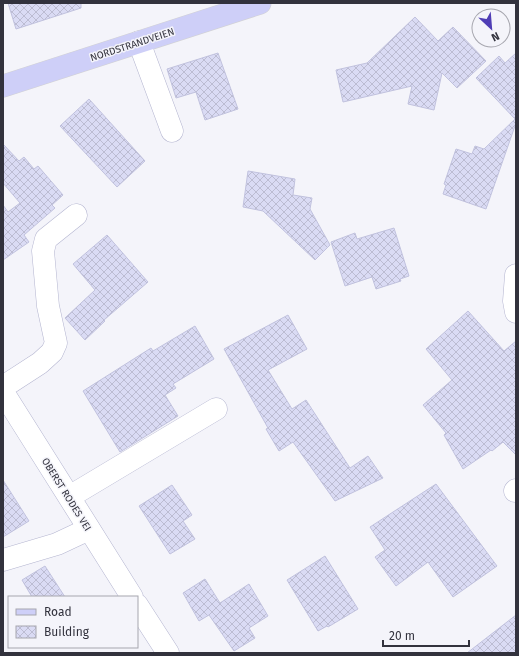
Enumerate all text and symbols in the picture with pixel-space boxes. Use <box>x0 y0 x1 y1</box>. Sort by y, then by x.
north arrow <box>471 8 511 48</box>
street label: NORDSTRANDVEIEN <box>89 26 176 64</box>
text: N <box>489 29 501 44</box>
street label: OBERST RODES VEI <box>39 456 93 533</box>
legend <box>8 596 138 648</box>
text: Road <box>44 605 72 619</box>
scale bar <box>383 622 469 648</box>
text: Building <box>44 625 90 639</box>
text: 20 m <box>389 629 415 643</box>

